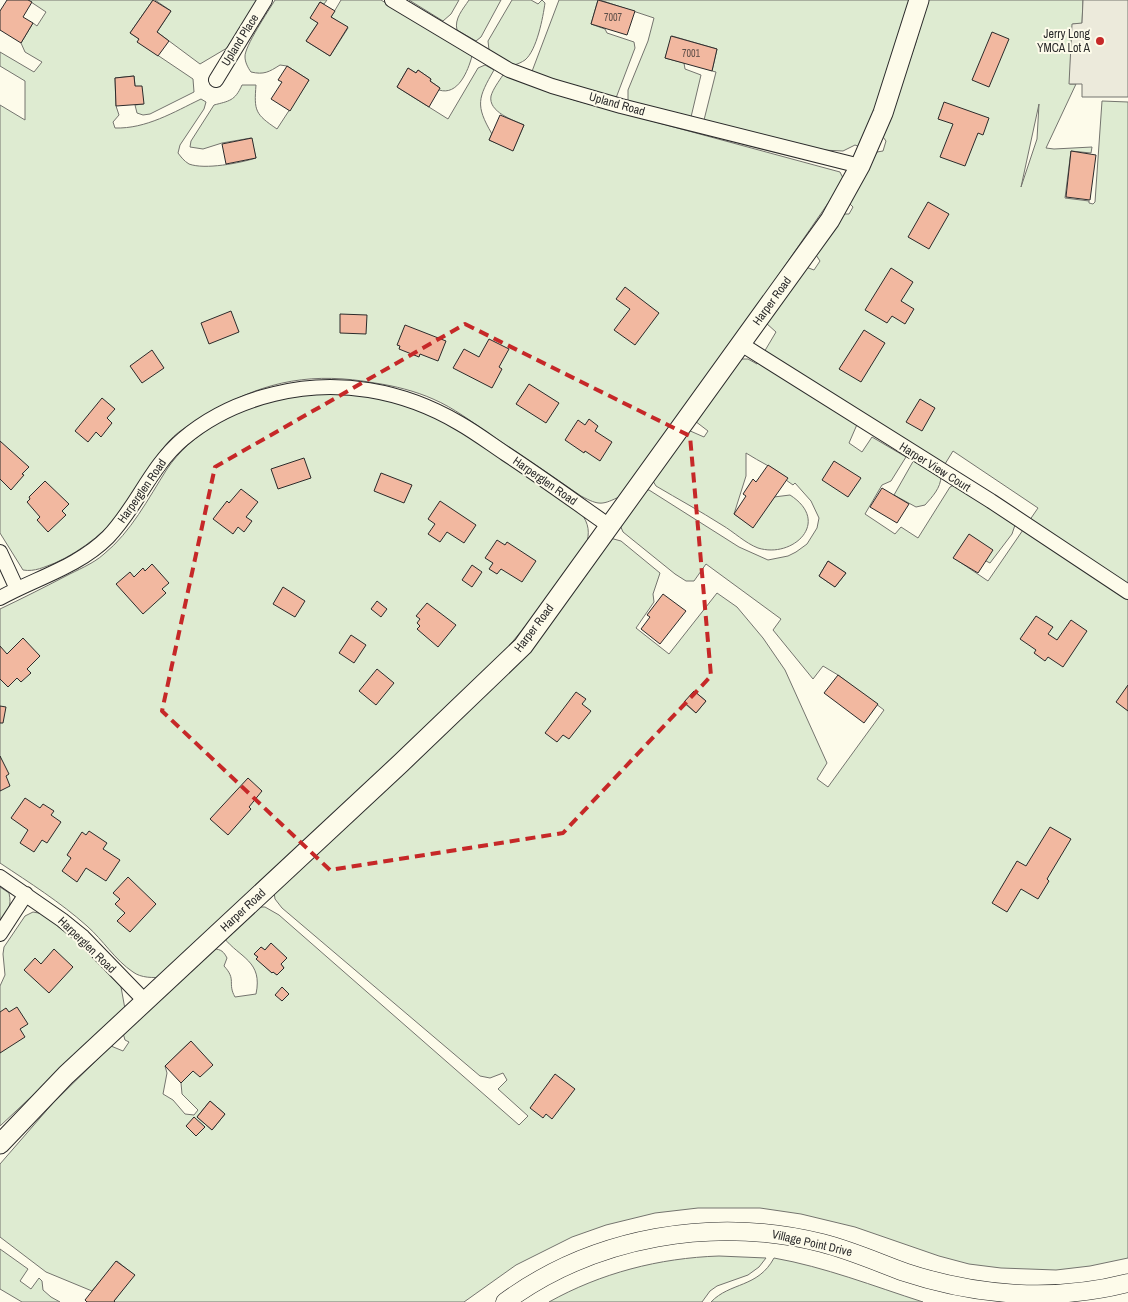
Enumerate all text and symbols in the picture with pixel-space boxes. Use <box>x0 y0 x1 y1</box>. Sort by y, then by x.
street label: Upland Place <box>218 11 262 69</box>
house number: 7007 <box>604 11 623 24</box>
place label: Jerry Long YMCA Lot A <box>1037 26 1091 56</box>
marker: Jerry Long YMCA Lot A <box>1094 35 1106 47</box>
house number: 7001 <box>682 47 701 60</box>
street label: Upland Road <box>587 88 647 120</box>
street label: Harper Road <box>749 274 795 328</box>
street label: Harper View Court <box>896 439 974 495</box>
street label: Harperglen Road <box>510 453 580 509</box>
street label: Harperglen Road <box>114 456 170 526</box>
street label: Harper Road <box>511 601 557 655</box>
street label: Harper Road <box>217 885 269 935</box>
street label: Harperglen Road <box>54 913 120 977</box>
street label: Village Point Drive <box>770 1226 854 1260</box>

